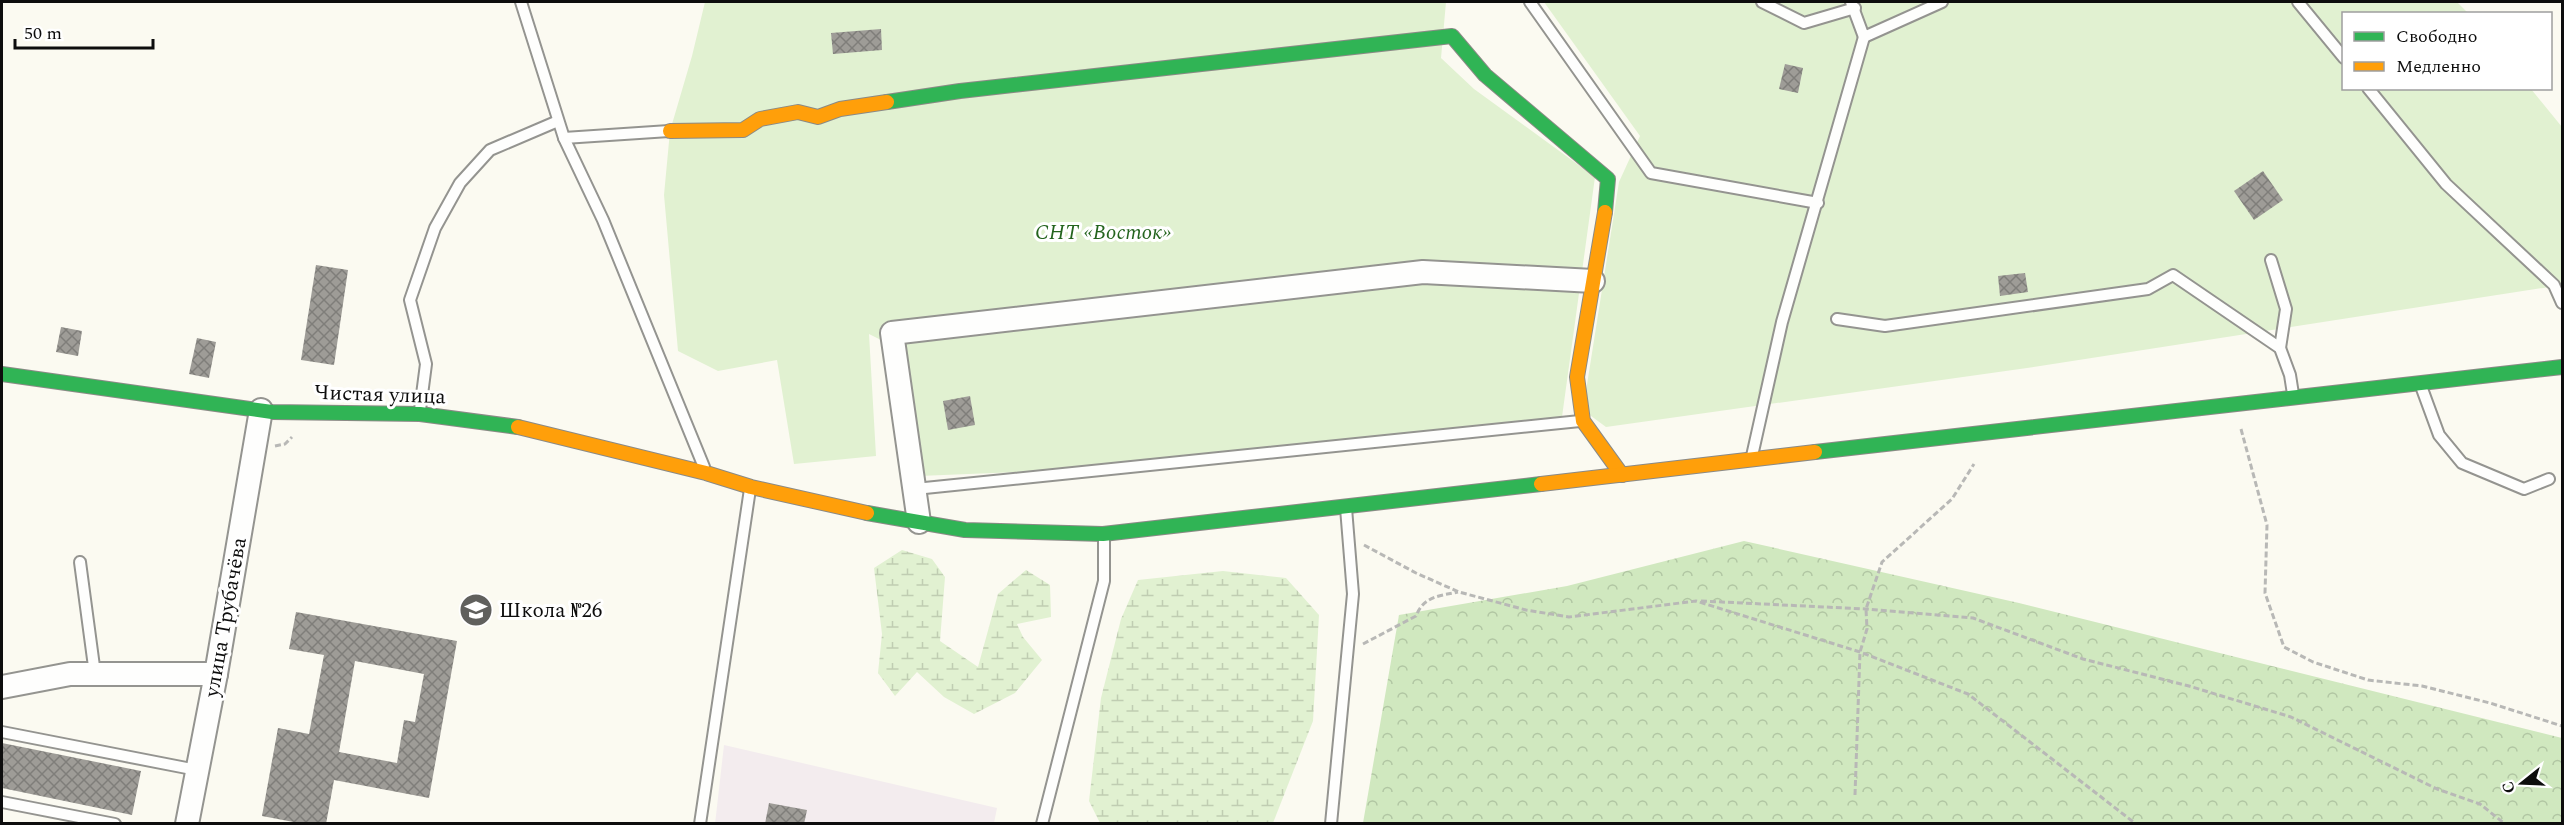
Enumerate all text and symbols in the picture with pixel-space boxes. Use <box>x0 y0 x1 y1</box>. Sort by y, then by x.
scale bar <box>15 12 153 50</box>
legend <box>2342 12 2552 90</box>
text: 50 m <box>24 20 62 47</box>
text: Свободно <box>2396 23 2477 50</box>
text: Медленно <box>2396 53 2481 80</box>
park label: СНТ «Восток» <box>1035 217 1171 249</box>
street label: Чистая улица <box>314 377 447 413</box>
street label: улица Трубачёва <box>196 534 256 701</box>
school or university icon: Школа №26 <box>458 592 494 628</box>
place label: Школа №26 <box>499 595 602 627</box>
north arrow <box>2492 753 2552 813</box>
text: С <box>2496 778 2522 796</box>

